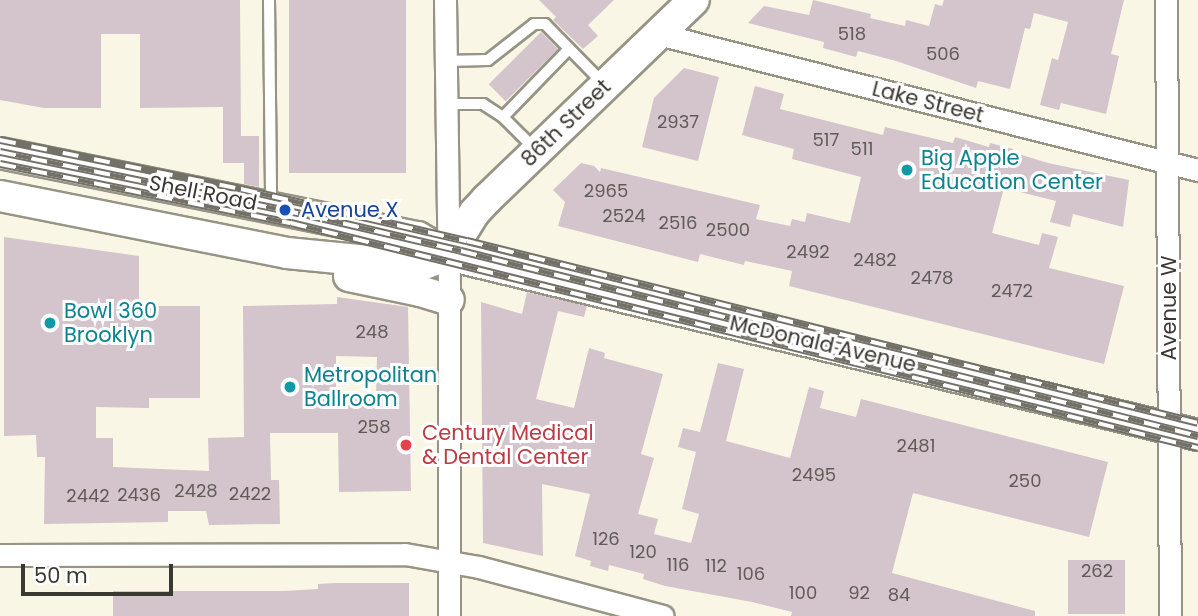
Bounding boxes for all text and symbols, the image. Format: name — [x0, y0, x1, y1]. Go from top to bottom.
house number: 518 — [838, 23, 866, 45]
house number: 506 — [926, 43, 960, 65]
street label: 86th Street — [516, 74, 616, 172]
street label: Lake Street — [870, 76, 986, 128]
house number: 2937 — [657, 111, 699, 133]
house number: 517 — [813, 129, 839, 151]
house number: 511 — [851, 138, 873, 160]
place label: Big Apple Education Center — [921, 145, 1103, 195]
marker: Big Apple Education Center — [899, 162, 915, 178]
street label: Shell Road — [147, 170, 259, 216]
house number: 2965 — [584, 180, 628, 202]
place label: Avenue X — [301, 197, 399, 223]
marker: Avenue X — [275, 200, 295, 220]
house number: 2524 — [602, 205, 646, 227]
house number: 2516 — [659, 212, 697, 234]
house number: 2500 — [706, 219, 750, 241]
house number: 2492 — [786, 241, 830, 263]
house number: 2482 — [853, 249, 897, 271]
street label: Avenue W — [1156, 256, 1182, 360]
house number: 2478 — [911, 267, 953, 289]
house number: 2472 — [991, 280, 1033, 302]
place label: Bowl 360 Brooklyn — [64, 298, 157, 348]
street label: McDonald Avenue — [727, 310, 919, 378]
marker: Bowl 360 Brooklyn — [42, 315, 58, 331]
house number: 248 — [355, 321, 389, 343]
place label: Metropolitan Ballroom — [304, 362, 437, 412]
marker: Metropolitan Ballroom — [282, 379, 298, 395]
house number: 258 — [357, 416, 391, 438]
place label: Century Medical & Dental Center — [422, 420, 594, 470]
marker: Century Medical & Dental Center — [396, 435, 416, 455]
house number: 2481 — [897, 435, 935, 457]
house number: 2495 — [792, 464, 836, 486]
house number: 250 — [1009, 470, 1041, 492]
house number: 2428 — [174, 480, 218, 502]
house number: 2422 — [229, 483, 271, 505]
house number: 2436 — [117, 484, 161, 506]
house number: 2442 — [66, 485, 110, 507]
house number: 126 — [592, 528, 620, 550]
house number: 120 — [629, 541, 657, 563]
scale bar — [24, 550, 177, 594]
house number: 116 — [667, 554, 689, 576]
house number: 112 — [705, 555, 727, 577]
house number: 262 — [1081, 560, 1113, 582]
text: 50 m — [34, 561, 88, 590]
house number: 106 — [737, 563, 765, 585]
house number: 100 — [789, 582, 817, 604]
house number: 92 — [848, 582, 870, 604]
house number: 84 — [888, 584, 910, 606]

